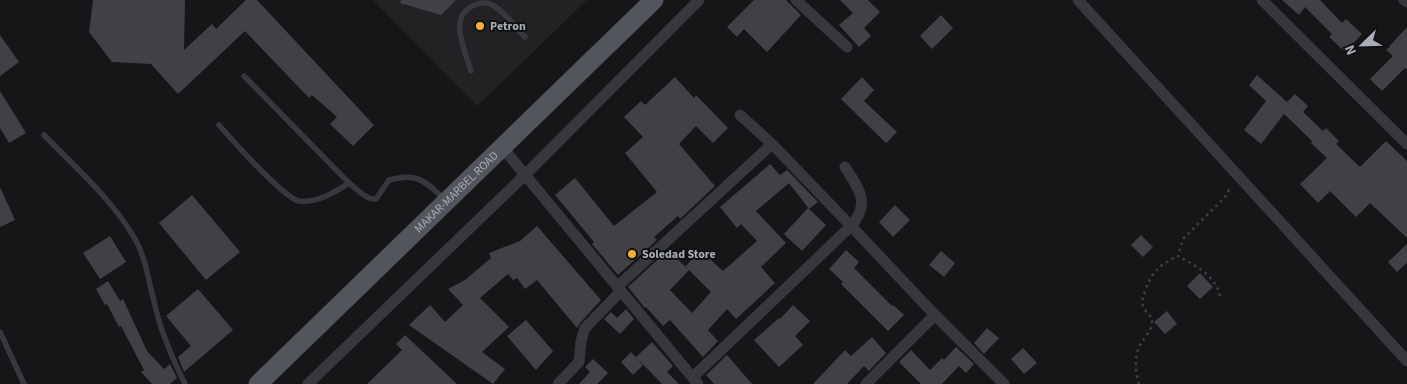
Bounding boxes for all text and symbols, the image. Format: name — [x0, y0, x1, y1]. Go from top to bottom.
place label: Petron — [490, 18, 526, 35]
marker: Petron — [474, 20, 486, 32]
north arrow — [1337, 20, 1387, 70]
text: N — [1340, 41, 1362, 58]
street label: MAKAR-MARBEL ROAD — [410, 147, 502, 237]
place label: Soledad Store — [642, 246, 716, 263]
marker: Soledad Store — [626, 248, 638, 260]

